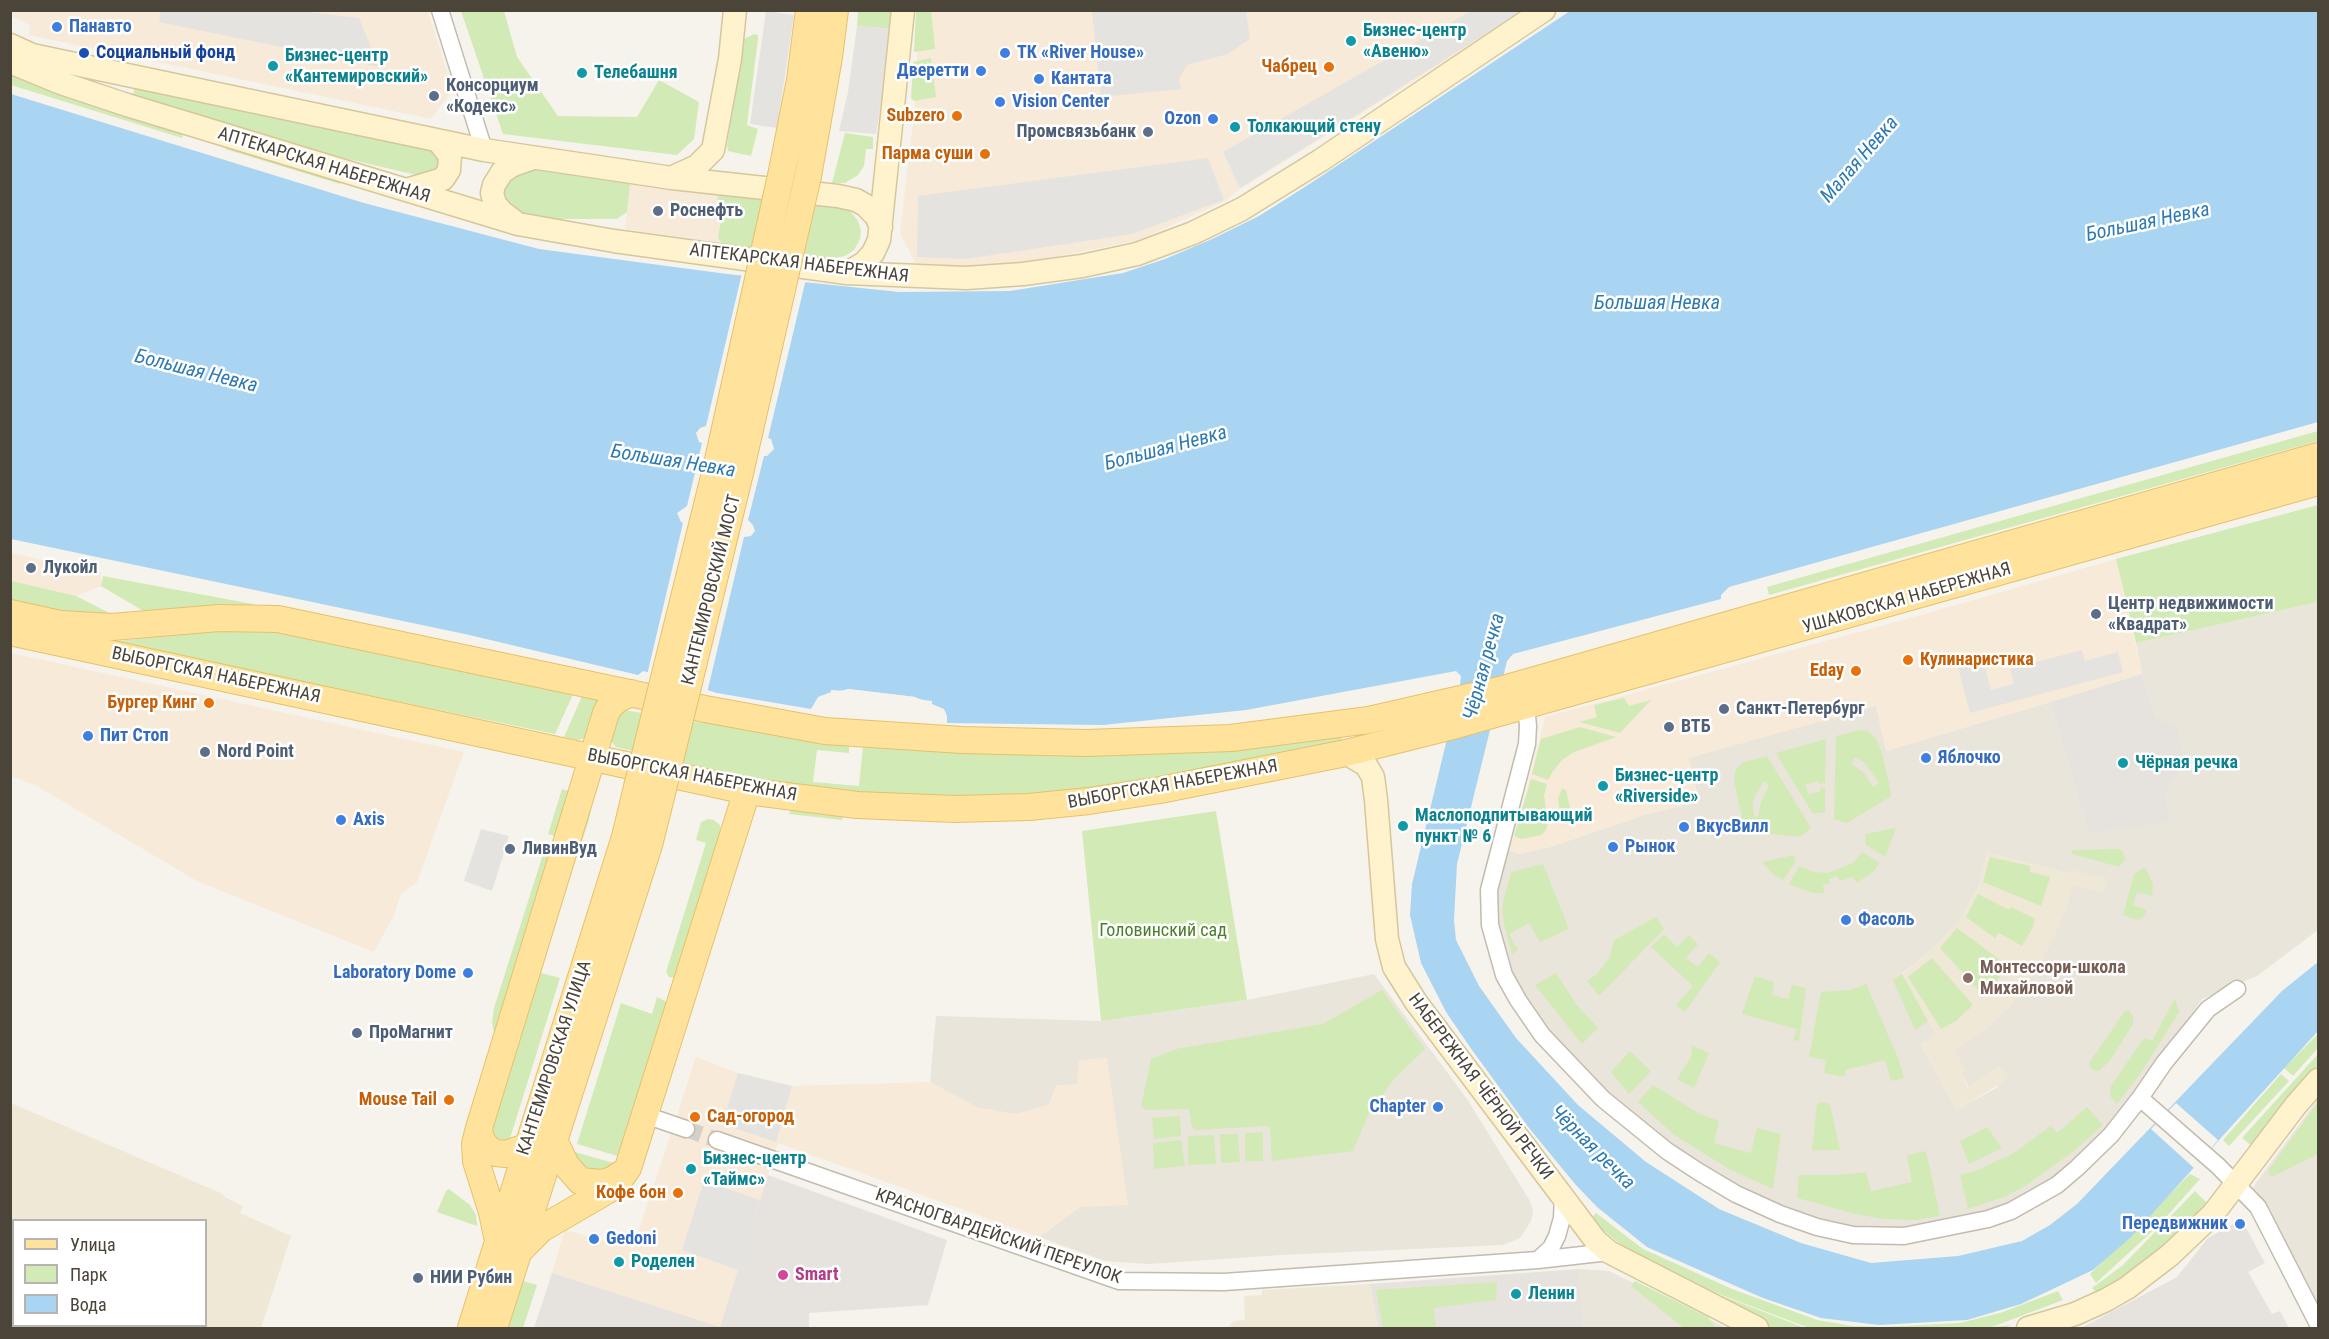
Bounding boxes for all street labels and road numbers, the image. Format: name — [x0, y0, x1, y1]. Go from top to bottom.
street label: АПТЕКАРСКАЯ НАБЕРЕЖНАЯ — [215, 123, 433, 209]
street label: АПТЕКАРСКАЯ НАБЕРЕЖНАЯ — [688, 240, 910, 288]
street label: КАНТЕМИРОВСКИЙ МОСТ — [678, 493, 746, 687]
street label: УШАКОВСКАЯ НАБЕРЕЖНАЯ — [1800, 559, 2014, 639]
street label: ВЫБОРГСКАЯ НАБЕРЕЖНАЯ — [110, 643, 322, 709]
street label: ВЫБОРГСКАЯ НАБЕРЕЖНАЯ — [586, 745, 798, 807]
street label: ВЫБОРГСКАЯ НАБЕРЕЖНАЯ — [1066, 756, 1280, 814]
street label: КАНТЕМИРОВСКАЯ УЛИЦА — [513, 958, 597, 1158]
street label: НАБЕРЕЖНАЯ ЧЁРНОЙ РЕЧКИ — [1403, 990, 1557, 1184]
street label: КРАСНОГВАРДЕЙСКИЙ ПЕРЕУЛОК — [872, 1185, 1124, 1289]

